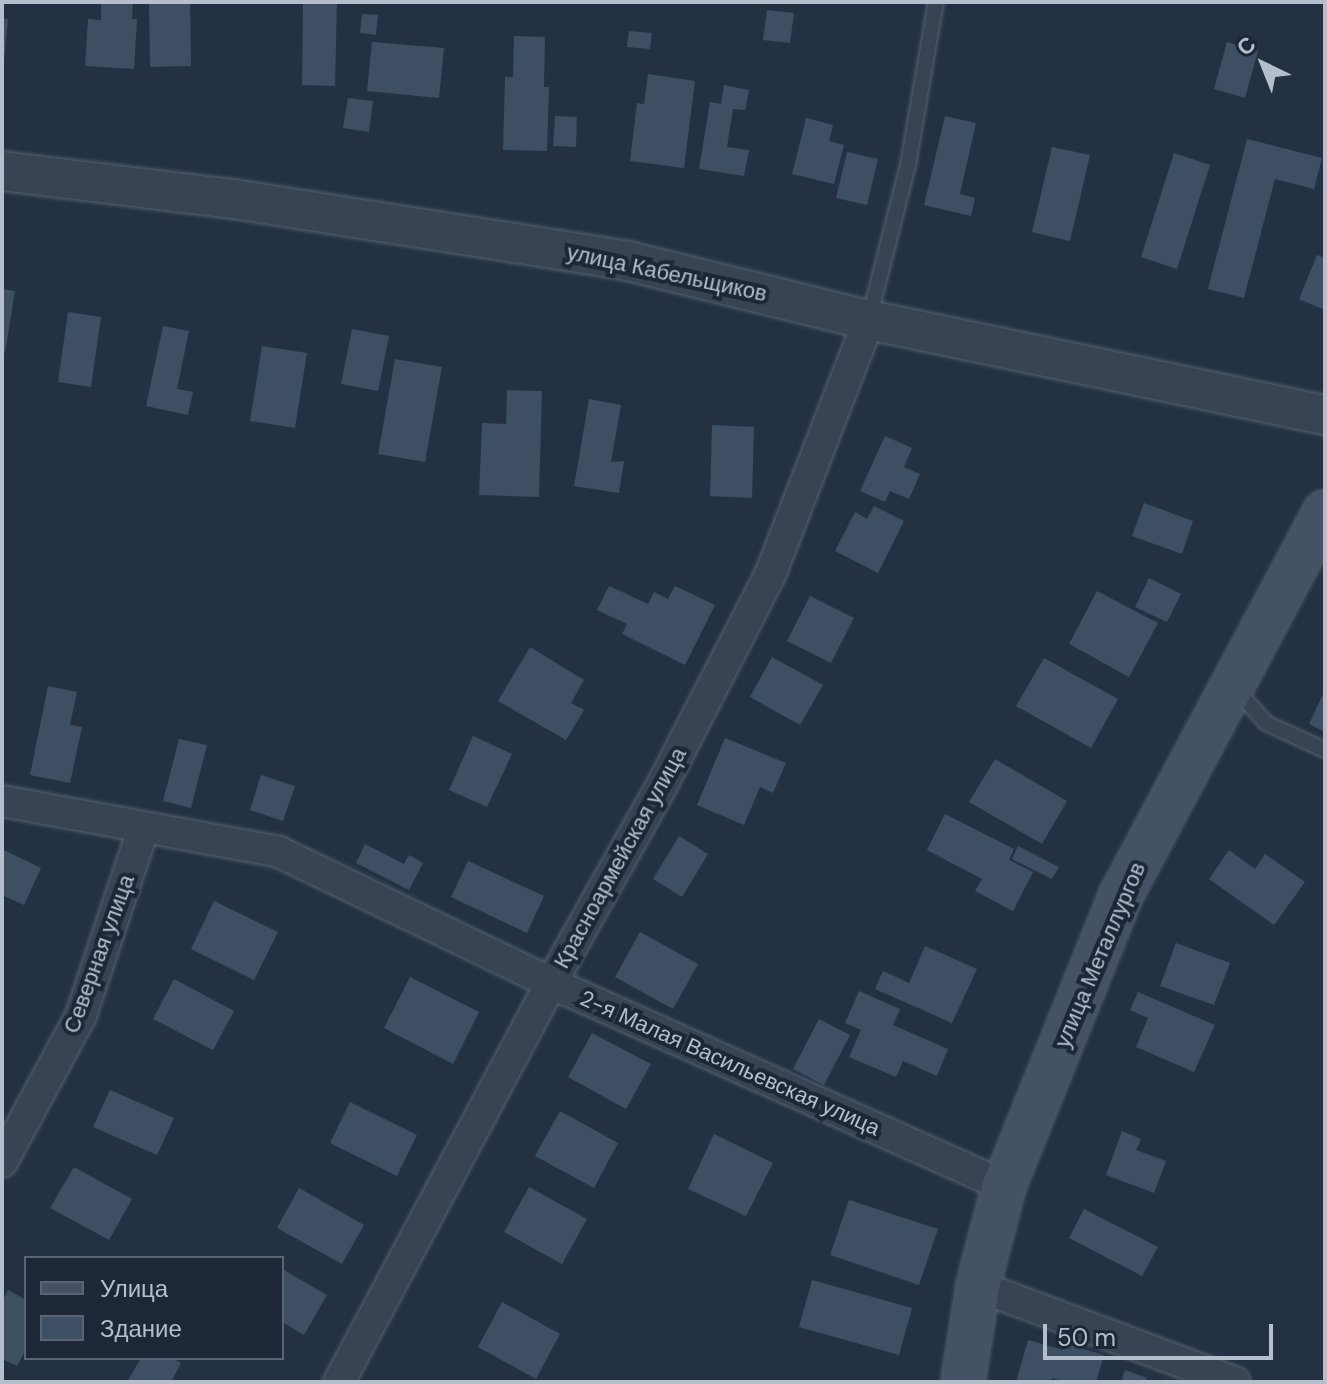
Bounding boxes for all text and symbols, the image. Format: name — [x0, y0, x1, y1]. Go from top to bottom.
north arrow — [1223, 24, 1303, 104]
text: С — [1231, 30, 1262, 62]
street label: улица Кабельщиков — [565, 239, 769, 307]
street label: Красноармейская улица — [548, 743, 692, 973]
street label: улица Металлургов — [1049, 858, 1151, 1052]
street label: Северная улица — [58, 871, 140, 1037]
street label: 2-я Малая Васильевская улица — [576, 985, 884, 1141]
legend — [24, 1256, 284, 1360]
text: Улица — [100, 1273, 168, 1304]
scale bar — [1047, 1308, 1277, 1358]
text: Здание — [100, 1313, 182, 1344]
text: 50 m — [1057, 1322, 1116, 1353]

